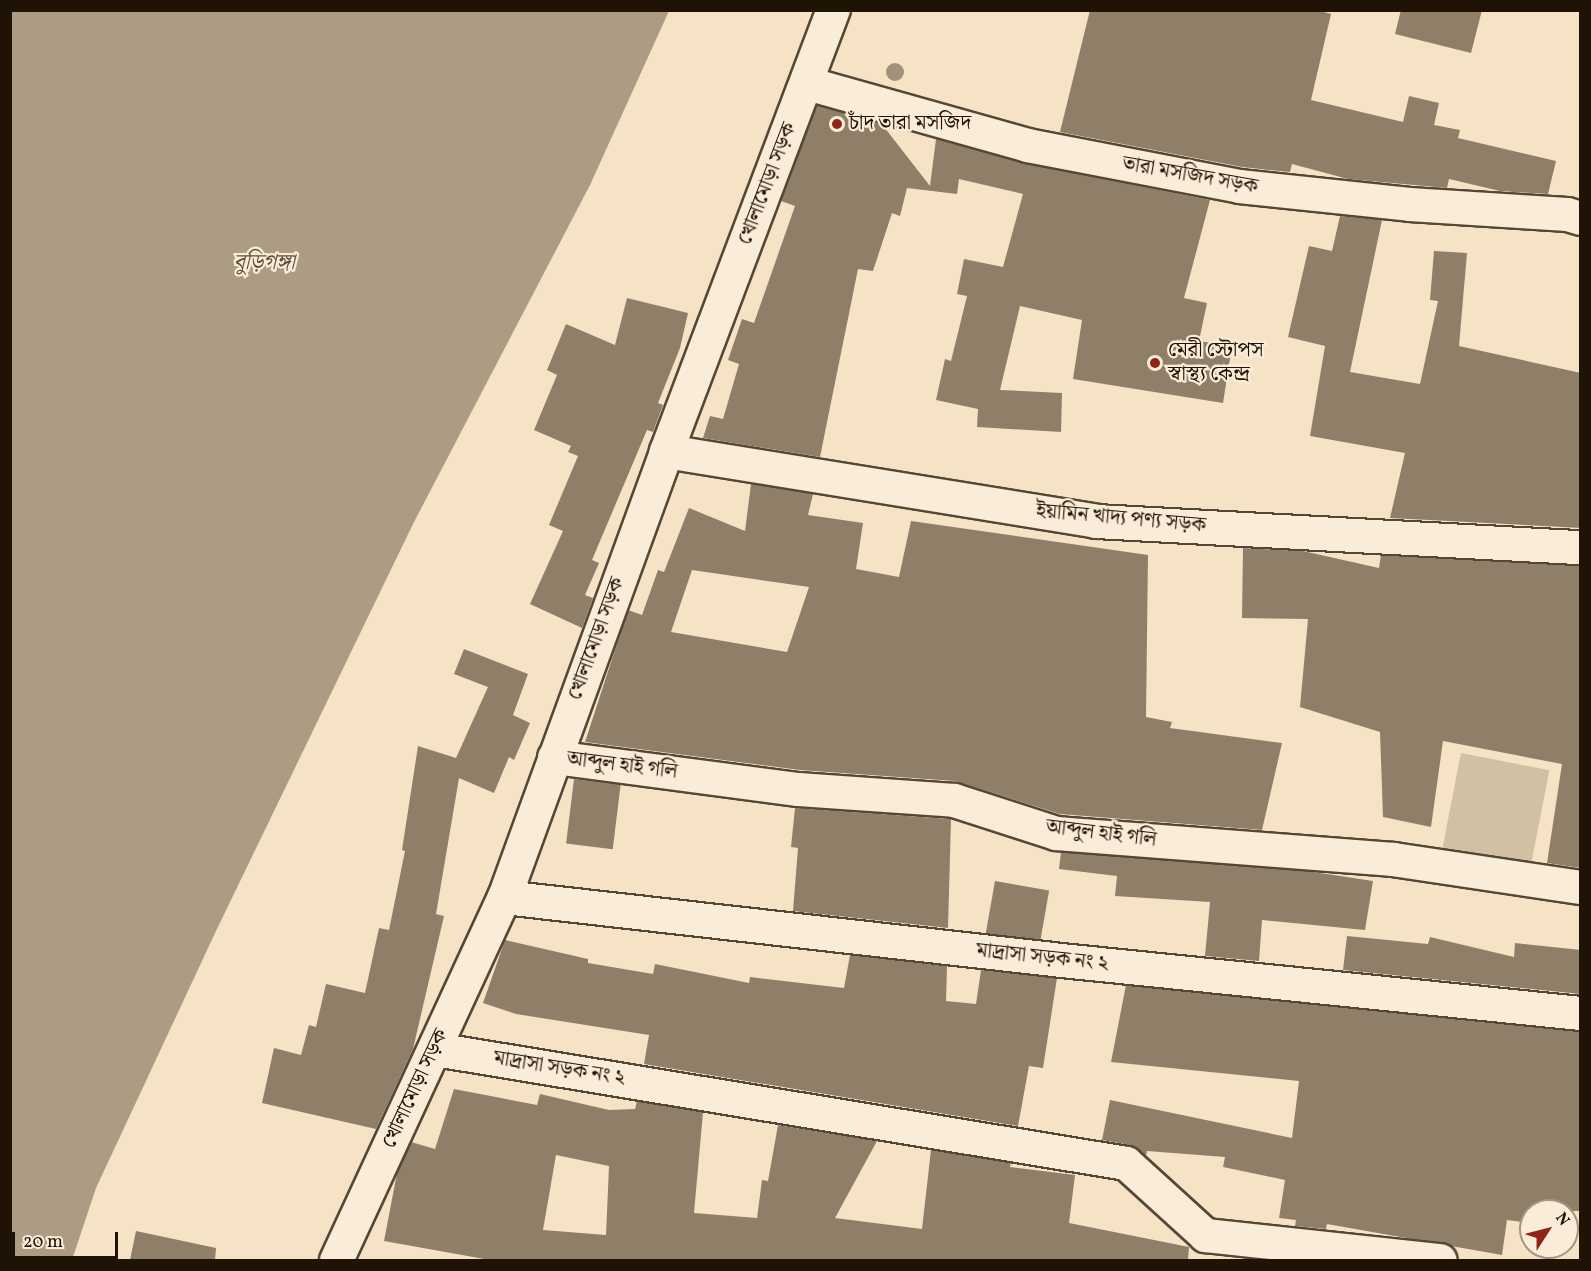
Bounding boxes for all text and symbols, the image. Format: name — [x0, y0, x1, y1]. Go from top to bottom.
place label: চাঁদ তারা মসজিদ — [849, 111, 971, 137]
marker: চাঁদ তারা মসজিদ — [830, 117, 844, 131]
street label: খোলামোড়া সড়ক — [733, 119, 803, 249]
street label: তারা মসজিদ সড়ক — [1120, 152, 1260, 200]
water label: বুড়িগঙ্গা — [234, 251, 294, 277]
place label: মেরী স্টোপস স্বাস্থ্য কেন্দ্র — [1168, 338, 1264, 388]
marker: মেরী স্টোপস স্বাস্থ্য কেন্দ্র — [1146, 354, 1164, 372]
street label: ইয়ামিন খাদ্য পণ্য সড়ক — [1035, 499, 1207, 539]
street label: খোলামোড়া সড়ক — [563, 574, 631, 704]
street label: আব্দুল হাই গলি — [565, 747, 679, 785]
street label: আব্দুল হাই গলি — [1044, 815, 1158, 853]
street label: মাদ্রাসা সড়ক নং ২ — [975, 939, 1109, 977]
street label: খোলামোড়া সড়ক — [377, 1025, 455, 1153]
street label: মাদ্রাসা সড়ক নং ২ — [491, 1046, 627, 1092]
north arrow — [1519, 1199, 1579, 1259]
text: N — [1550, 1208, 1574, 1231]
scale bar — [15, 1220, 122, 1258]
text: 20 m — [23, 1230, 63, 1255]

